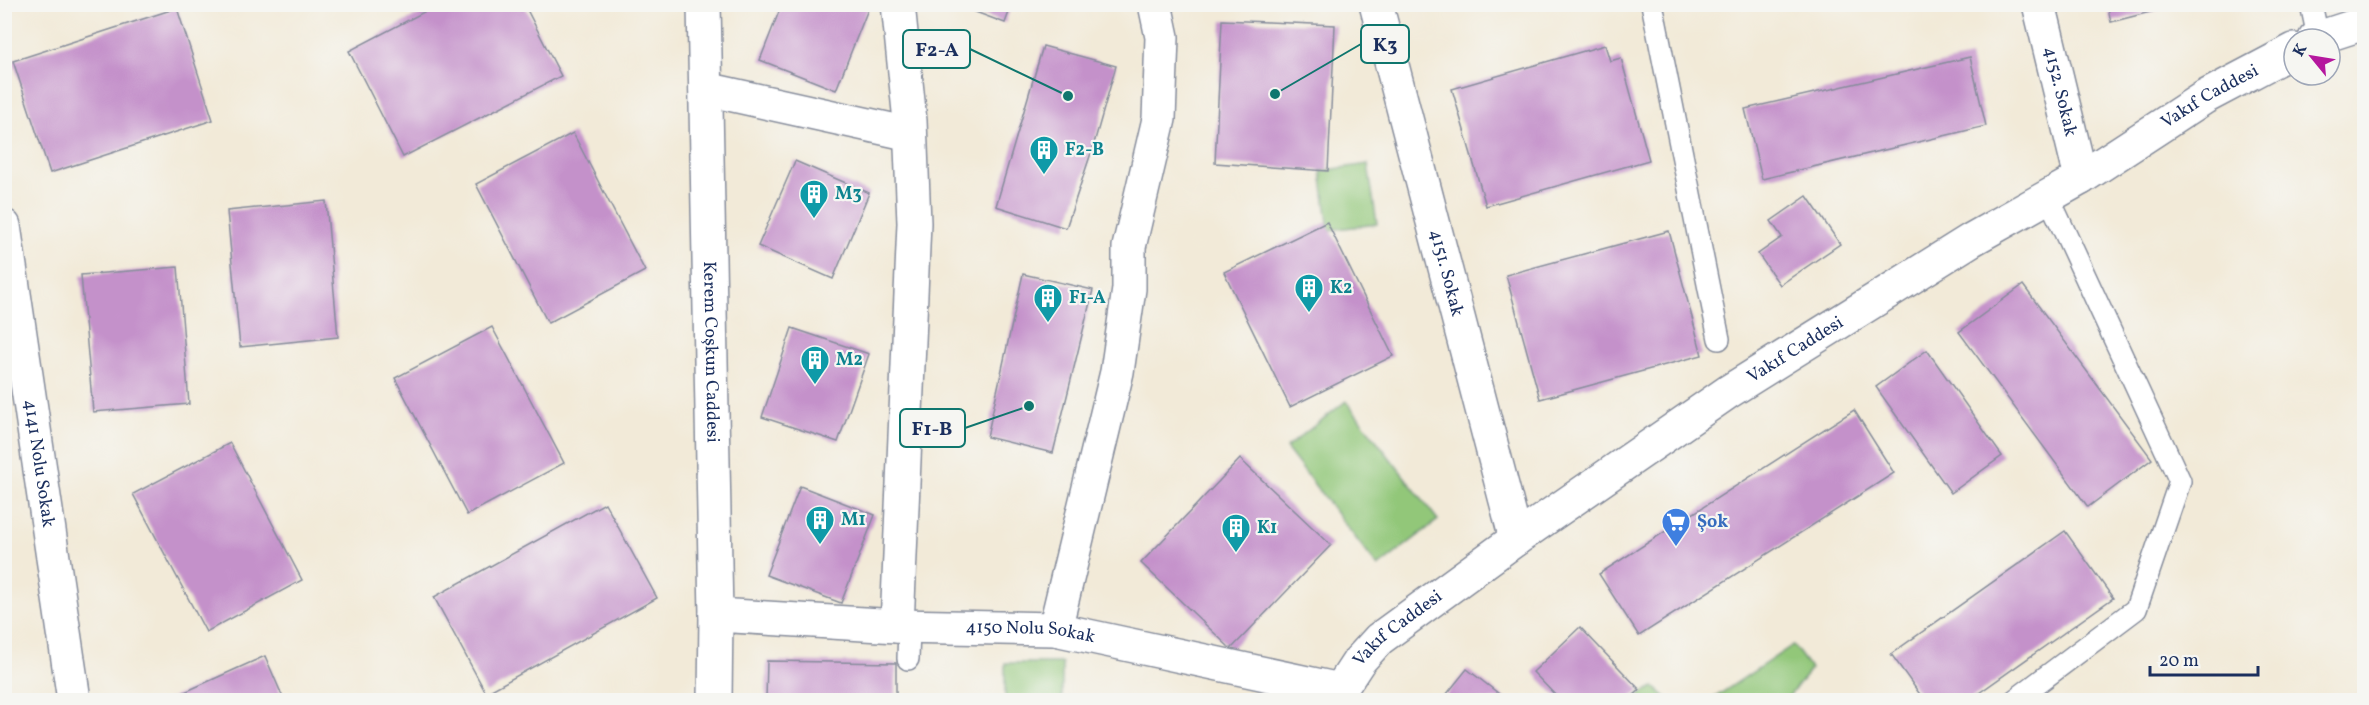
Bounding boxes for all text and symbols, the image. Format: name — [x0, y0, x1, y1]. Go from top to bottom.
callout: K3 — [1361, 25, 1409, 63]
north arrow — [2282, 27, 2342, 87]
callout: F2-A — [903, 30, 970, 68]
text: K3 — [1373, 32, 1397, 60]
text: F2-A — [915, 37, 959, 65]
text: K — [2288, 40, 2313, 61]
street label: 4152. Sokak — [2037, 44, 2083, 139]
street label: Vakıf Caddesi — [2156, 58, 2263, 135]
building icon: F2-B — [1028, 134, 1060, 176]
place label: F2-B — [1065, 138, 1104, 163]
building icon: M3 — [798, 178, 830, 220]
place label: M3 — [835, 182, 862, 207]
street label: 4151. Sokak — [1423, 227, 1470, 319]
street label: Kerem Coşkun Caddesi — [697, 261, 725, 443]
building icon: K2 — [1293, 272, 1325, 314]
place label: K2 — [1330, 276, 1352, 301]
building icon: F1-A — [1032, 282, 1064, 324]
place label: F1-A — [1069, 286, 1106, 311]
street label: Vakıf Caddesi — [1743, 310, 1848, 389]
building icon: M2 — [799, 344, 831, 386]
place label: M2 — [836, 348, 863, 373]
street label: 4141 Nolu Sokak — [17, 398, 61, 529]
callout: F1-B — [900, 409, 965, 447]
text: F1-B — [912, 416, 952, 444]
building icon: M1 — [804, 504, 836, 546]
supermarket icon: Şok — [1660, 506, 1692, 548]
place label: M1 — [841, 508, 866, 533]
place label: Şok — [1697, 510, 1728, 535]
building icon: K1 — [1220, 512, 1252, 554]
place label: K1 — [1257, 516, 1277, 541]
street label: Vakıf Caddesi — [1347, 584, 1448, 672]
street label: 4150 Nolu Sokak — [965, 615, 1098, 650]
scale bar — [2150, 639, 2258, 677]
text: 20 m — [2159, 649, 2199, 674]

